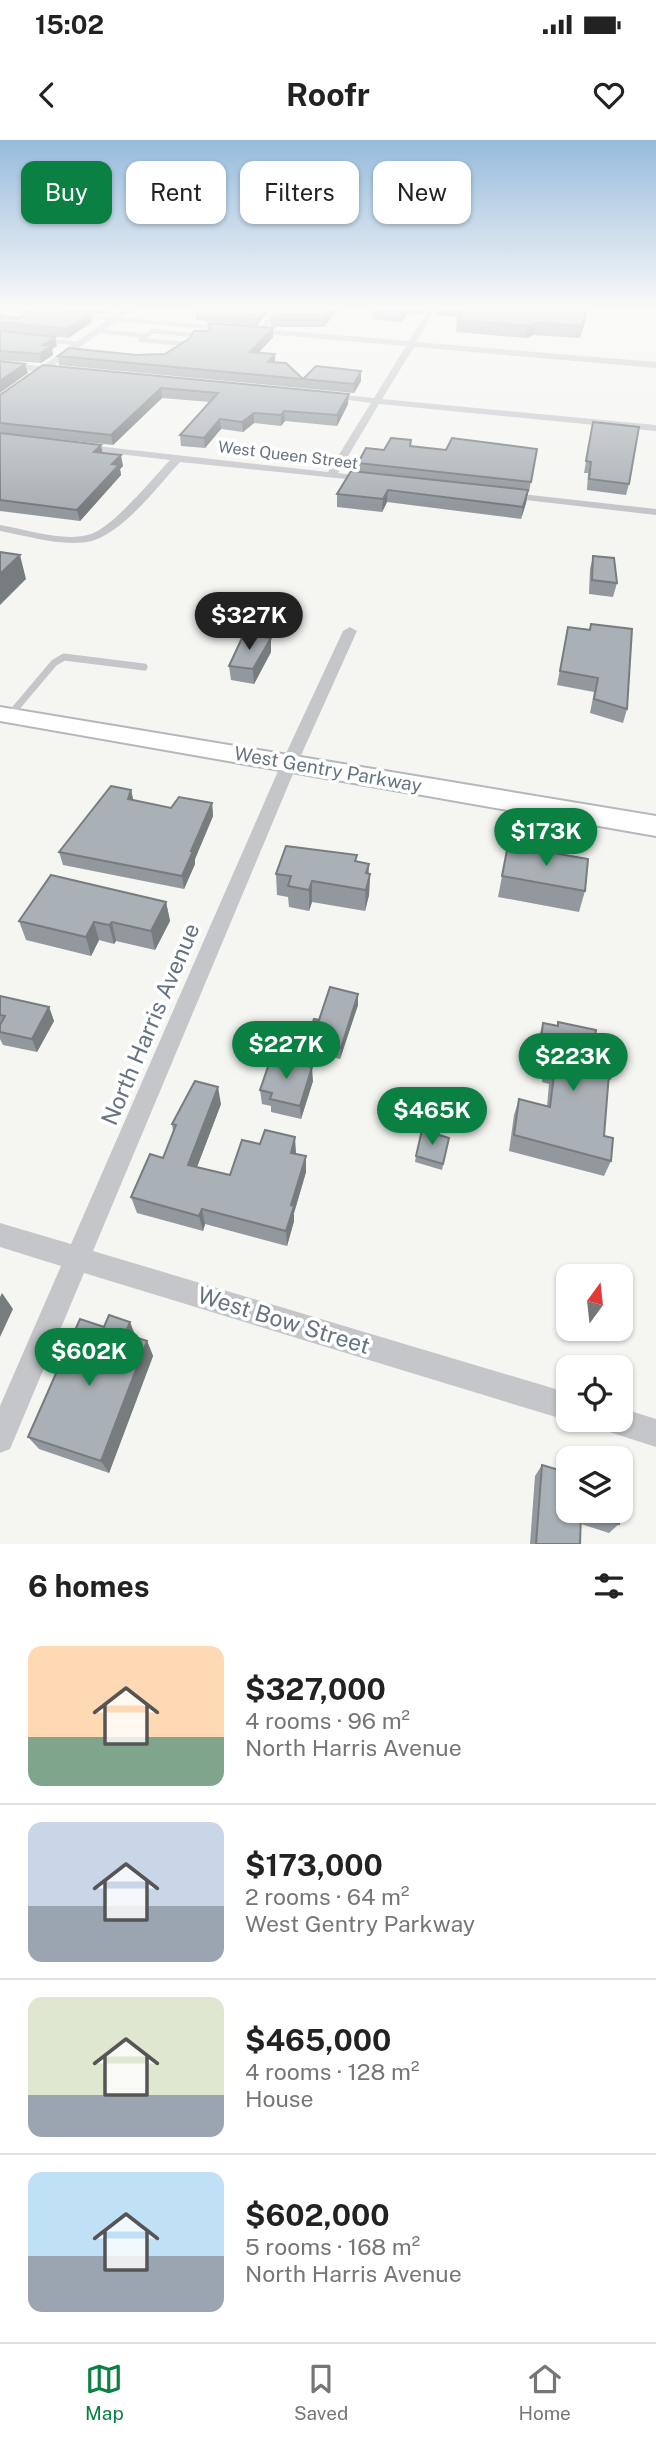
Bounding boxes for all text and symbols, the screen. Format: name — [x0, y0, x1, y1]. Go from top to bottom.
text: 15:02 — [35, 9, 104, 40]
icon: back — [28, 76, 66, 114]
text: Roofr — [286, 76, 370, 113]
icon: heart — [590, 76, 628, 114]
chip: Buy — [21, 161, 112, 224]
chip: Rent — [126, 161, 226, 224]
chip: Filters — [240, 161, 359, 224]
chip: New — [373, 161, 471, 224]
street label: West Queen Street — [217, 437, 359, 473]
pin: $327K — [200, 592, 298, 652]
text: $327K — [211, 601, 287, 628]
street label: West Gentry Parkway — [232, 742, 424, 796]
pin: $173K — [497, 808, 595, 868]
text: $173K — [510, 817, 582, 844]
street label: North Harris Avenue — [95, 919, 205, 1129]
pin: $227K — [237, 1021, 335, 1081]
text: $227K — [248, 1030, 324, 1057]
pin: $223K — [524, 1034, 622, 1093]
text: $223K — [535, 1042, 611, 1069]
pin: $465K — [383, 1088, 481, 1147]
text: $465K — [393, 1096, 471, 1123]
north arrow — [556, 1264, 634, 1340]
map controls — [556, 1264, 633, 1523]
street label: West Bow Street — [195, 1281, 373, 1359]
pin: $602K — [40, 1328, 138, 1388]
text: $602K — [51, 1337, 127, 1364]
button: locate — [556, 1355, 633, 1432]
button: layers — [556, 1446, 633, 1523]
icon: filters — [590, 1567, 628, 1605]
text: 6 homes — [28, 1568, 150, 1604]
text: $327,000 — [245, 1671, 386, 1707]
icon: home — [84, 1674, 168, 1758]
text: 4 rooms · 96 m² — [245, 1707, 410, 1734]
text: North Harris Avenue — [245, 1734, 462, 1761]
text: $173,000 — [245, 1847, 383, 1883]
icon: home — [84, 1850, 168, 1934]
text: 2 rooms · 64 m² — [245, 1883, 409, 1910]
text: West Gentry Parkway — [245, 1910, 475, 1937]
text: $465,000 — [245, 2022, 391, 2058]
icon: home — [84, 2025, 168, 2109]
text: 4 rooms · 128 m² — [245, 2058, 419, 2085]
text: House — [245, 2085, 313, 2112]
text: $602,000 — [245, 2197, 390, 2233]
icon: home — [84, 2200, 168, 2284]
text: 5 rooms · 168 m² — [245, 2233, 420, 2260]
text: North Harris Avenue — [245, 2260, 462, 2287]
tab: Map — [85, 2360, 124, 2424]
tab: Saved — [294, 2360, 348, 2424]
tab: Home — [518, 2360, 571, 2424]

